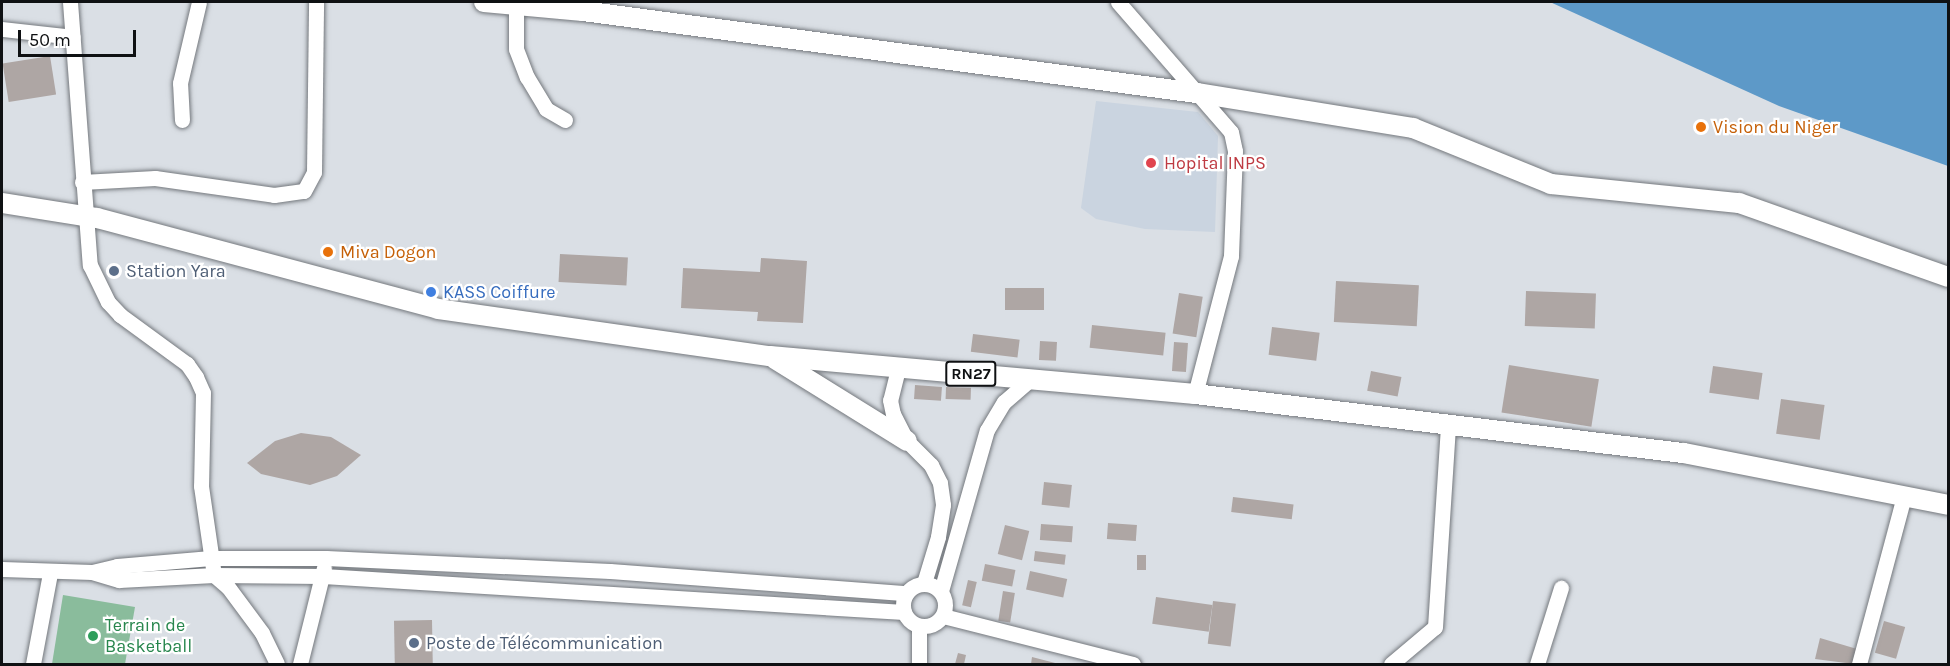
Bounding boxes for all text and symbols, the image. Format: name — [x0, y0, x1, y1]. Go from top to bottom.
scale bar — [21, 18, 140, 56]
text: 50 m — [29, 29, 71, 51]
place label: Vision du Niger — [1713, 116, 1838, 138]
marker: Vision du Niger — [1694, 120, 1708, 134]
place label: Hopital INPS — [1164, 152, 1266, 174]
marker: Hopital INPS — [1142, 154, 1160, 172]
place label: Miva Dogon — [340, 241, 436, 263]
marker: Miva Dogon — [321, 245, 335, 259]
place label: Station Yara — [126, 260, 226, 282]
marker: Station Yara — [107, 264, 121, 278]
place label: KASS Coiffure — [443, 281, 556, 303]
marker: KASS Coiffure — [424, 285, 438, 299]
road number: RN27 — [944, 361, 998, 387]
place label: Terrain de Basketball — [105, 615, 192, 658]
marker: Terrain de Basketball — [86, 629, 100, 643]
place label: Poste de Télécommunication — [426, 632, 663, 654]
marker: Poste de Télécommunication — [407, 636, 421, 650]

